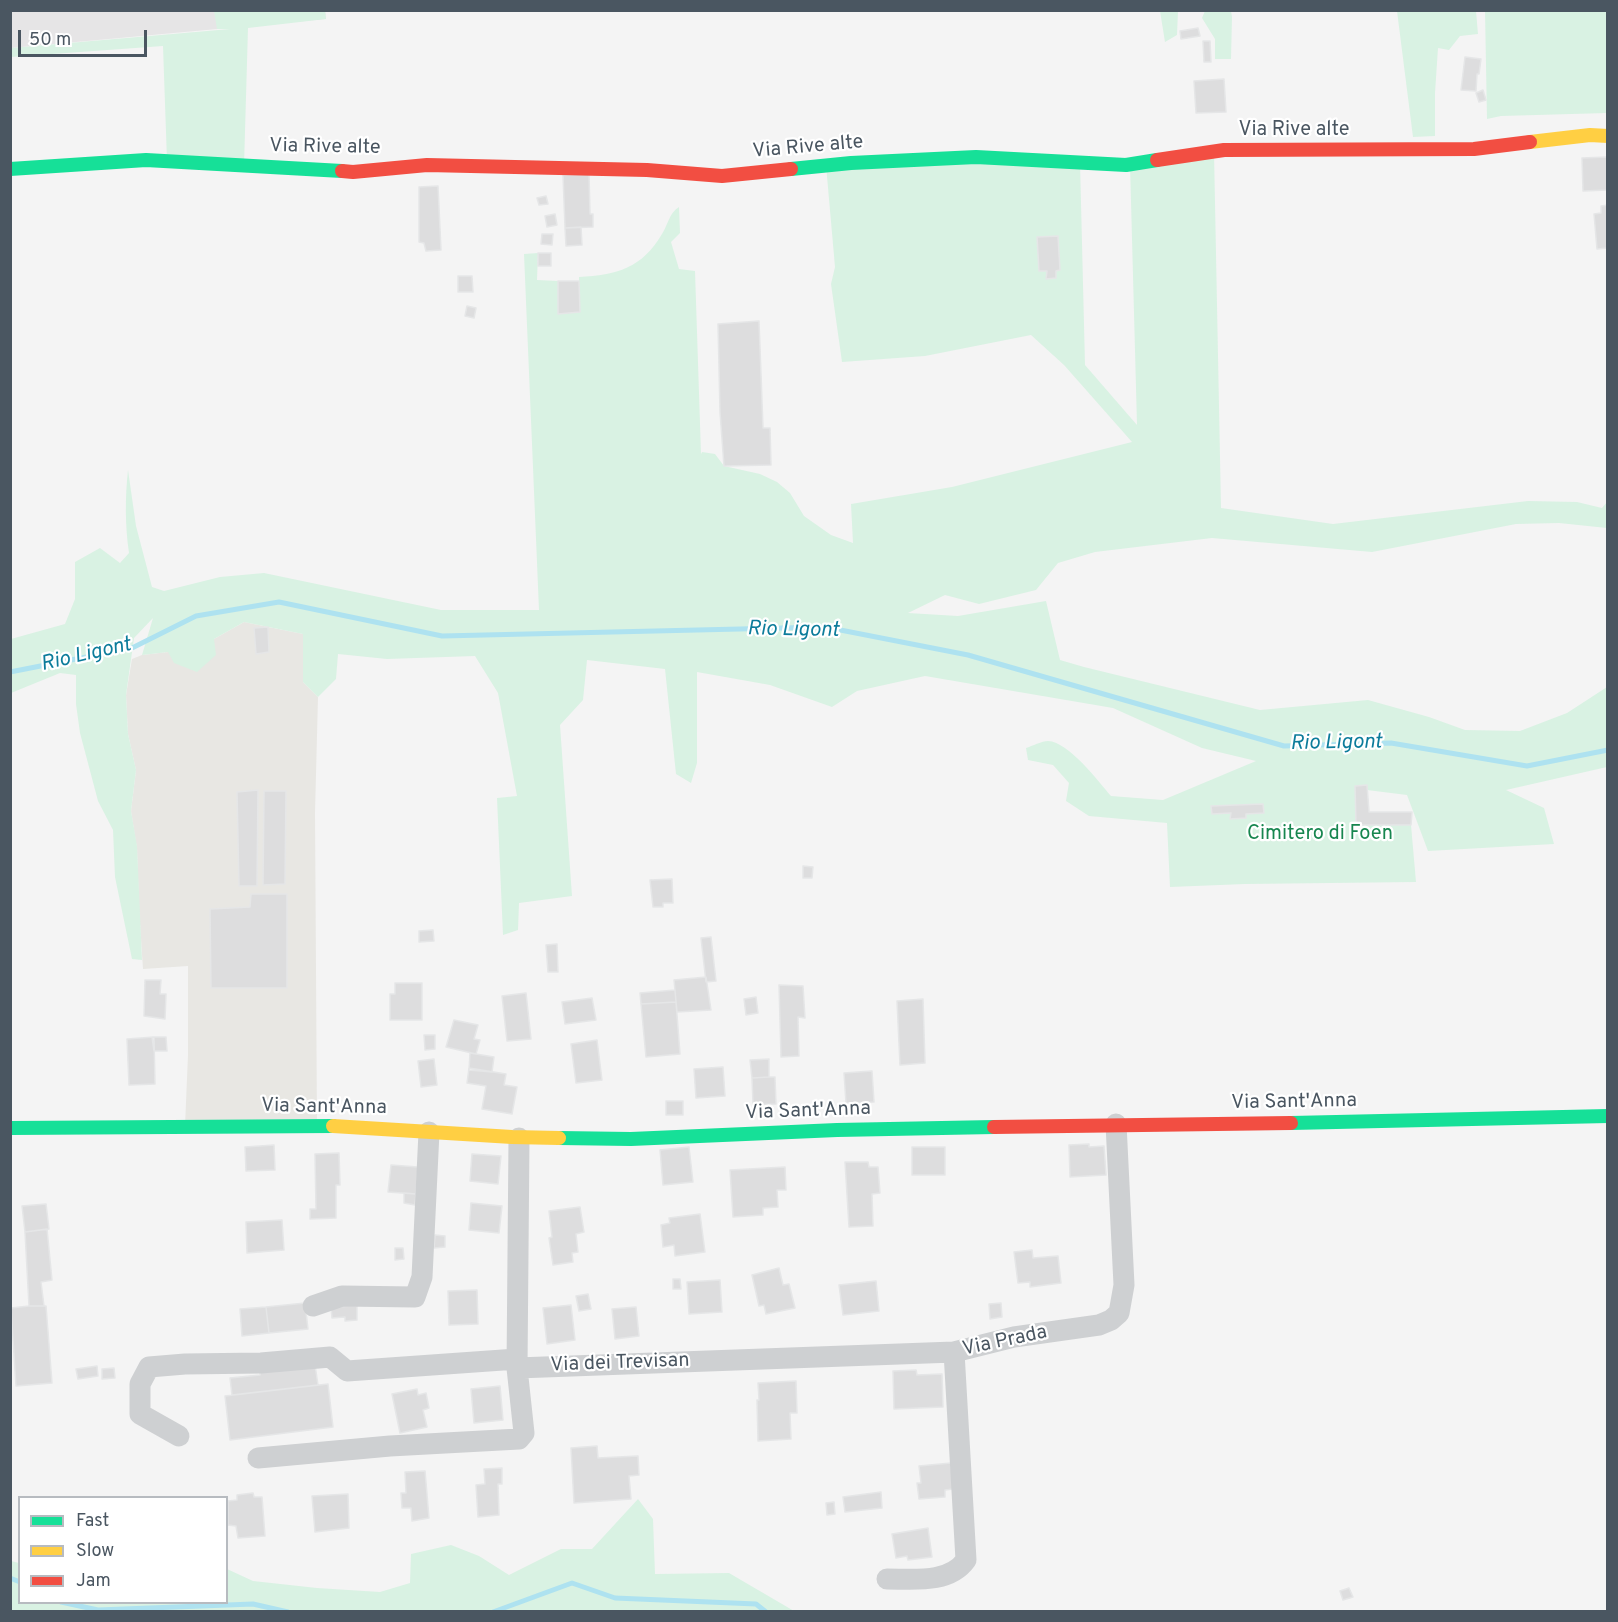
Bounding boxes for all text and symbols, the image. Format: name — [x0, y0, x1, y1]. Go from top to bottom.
scale bar — [21, 18, 150, 56]
text: 50 m — [29, 29, 71, 52]
street label: Via Rive alte — [1238, 119, 1350, 143]
street label: Via Rive alte — [752, 131, 864, 165]
street label: Via Rive alte — [269, 135, 381, 161]
water label: Rio Ligont — [747, 618, 839, 644]
water label: Rio Ligont — [38, 633, 134, 679]
water label: Rio Ligont — [1290, 731, 1382, 757]
park label: Cimitero di Foen — [1247, 823, 1393, 847]
street label: Via Sant'Anna — [1231, 1090, 1357, 1116]
street label: Via Sant'Anna — [261, 1095, 387, 1121]
street label: Via Sant'Anna — [745, 1098, 871, 1126]
street label: Via Prada — [960, 1321, 1050, 1363]
street label: Via dei Trevisan — [550, 1350, 690, 1378]
legend — [18, 1496, 228, 1604]
text: Fast — [76, 1510, 109, 1533]
text: Slow — [76, 1540, 114, 1563]
text: Jam — [76, 1570, 111, 1593]

